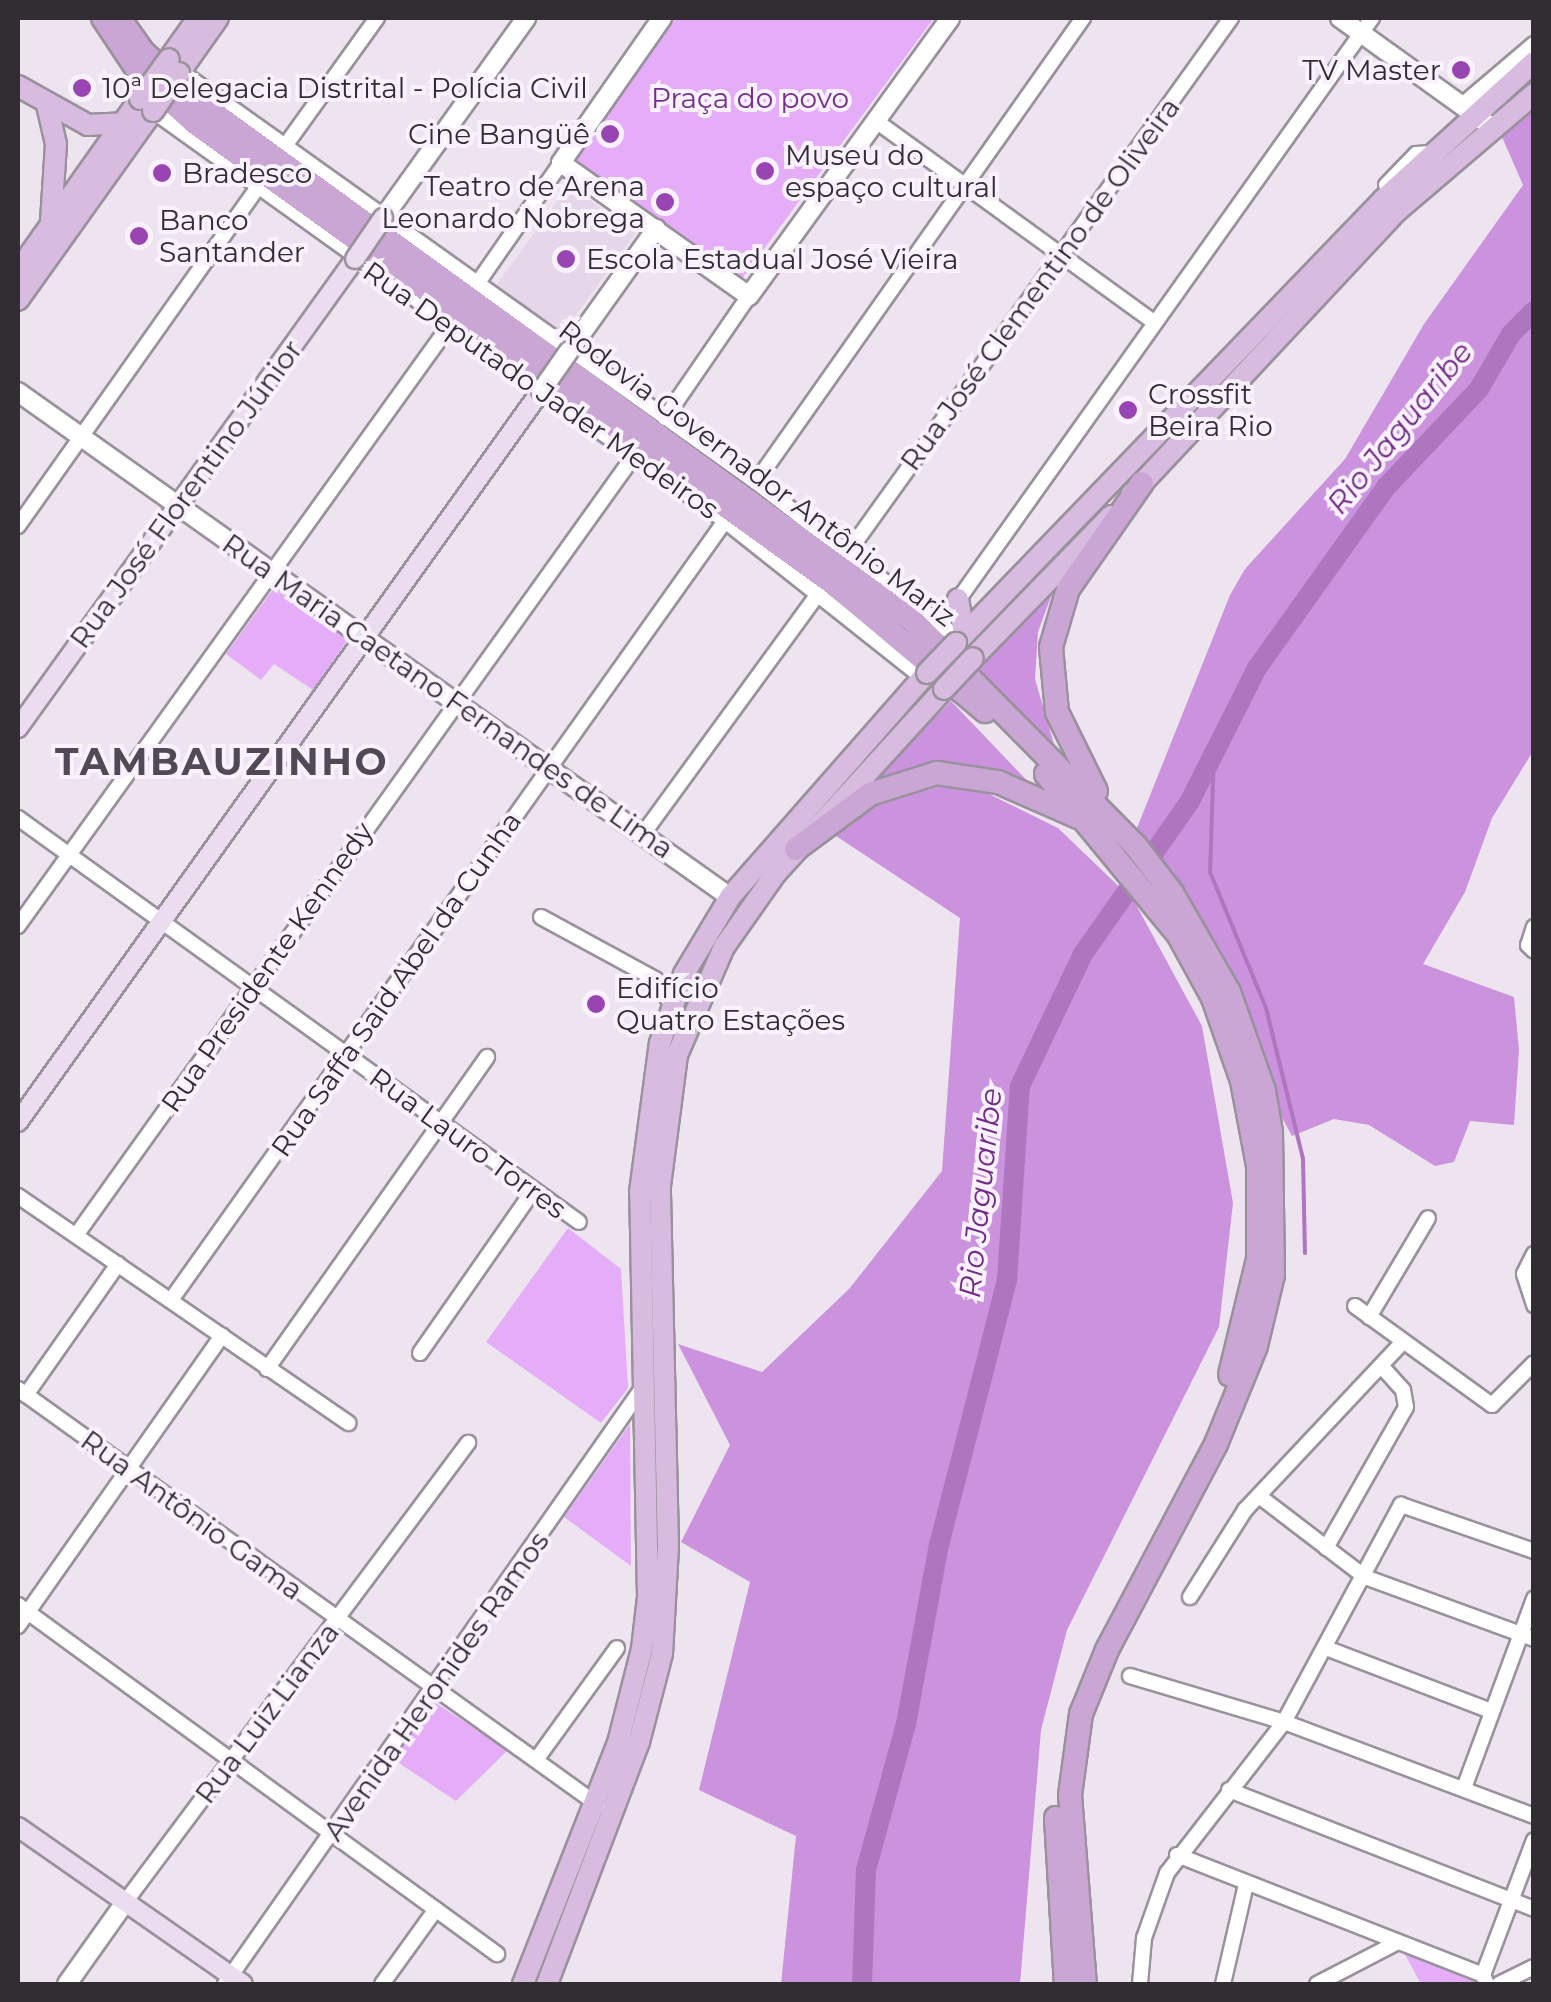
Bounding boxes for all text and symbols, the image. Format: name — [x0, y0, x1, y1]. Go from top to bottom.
place label: TV Master — [1302, 53, 1441, 87]
marker: TV Master — [1450, 59, 1472, 81]
place label: 10ª Delegacia Distrital - Polícia Civil — [102, 71, 588, 105]
marker: 10ª Delegacia Distrital - Polícia Civil — [71, 77, 93, 99]
park label: Praça do povo — [651, 81, 849, 115]
street label: Rua José Clementino de Oliveira — [893, 91, 1187, 477]
place label: Cine Bangüê — [408, 117, 590, 151]
marker: Cine Bangüê — [599, 123, 621, 145]
place label: Museu do espaço cultural — [785, 138, 998, 204]
place label: Bradesco — [182, 156, 312, 190]
marker: Museu do espaço cultural — [754, 160, 776, 182]
marker: Bradesco — [151, 162, 173, 184]
place label: Teatro de Arena Leonardo Nobrega — [381, 169, 645, 235]
marker: Teatro de Arena Leonardo Nobrega — [654, 191, 676, 213]
place label: Banco Santander — [159, 203, 305, 269]
marker: Banco Santander — [128, 225, 150, 247]
place label: Escola Estadual José Vieira — [586, 242, 958, 276]
marker: Escola Estadual José Vieira — [555, 248, 577, 270]
street label: Rua Deputado Jader Medeiros — [357, 254, 725, 526]
street label: Rodovia Governador Antônio Mariz — [552, 313, 962, 633]
street label: Rua José Florentino Júnior — [63, 333, 309, 655]
water label: Rio Jaguaribe — [1320, 335, 1480, 521]
place label: Crossfit Beira Rio — [1148, 377, 1273, 443]
marker: Crossfit Beira Rio — [1117, 399, 1139, 421]
street label: Rua Maria Caetano Fernandes de Lima — [216, 527, 680, 865]
district label: TAMBAUZINHO — [55, 739, 389, 785]
street label: Rua Saffa Said Abel da Cunha — [264, 805, 528, 1163]
street label: Rua Presidente Kennedy — [154, 816, 380, 1118]
place label: Edifício Quatro Estações — [616, 971, 845, 1037]
marker: Edifício Quatro Estações — [585, 993, 607, 1015]
street label: Rua Lauro Torres — [363, 1060, 573, 1226]
water label: Rio Jaguaribe — [952, 1086, 1010, 1300]
street label: Rua Antônio Gama — [75, 1423, 309, 1607]
street label: Avenida Heronides Ramos — [316, 1525, 556, 1847]
street label: Rua Luiz Lianza — [188, 1616, 346, 1810]

